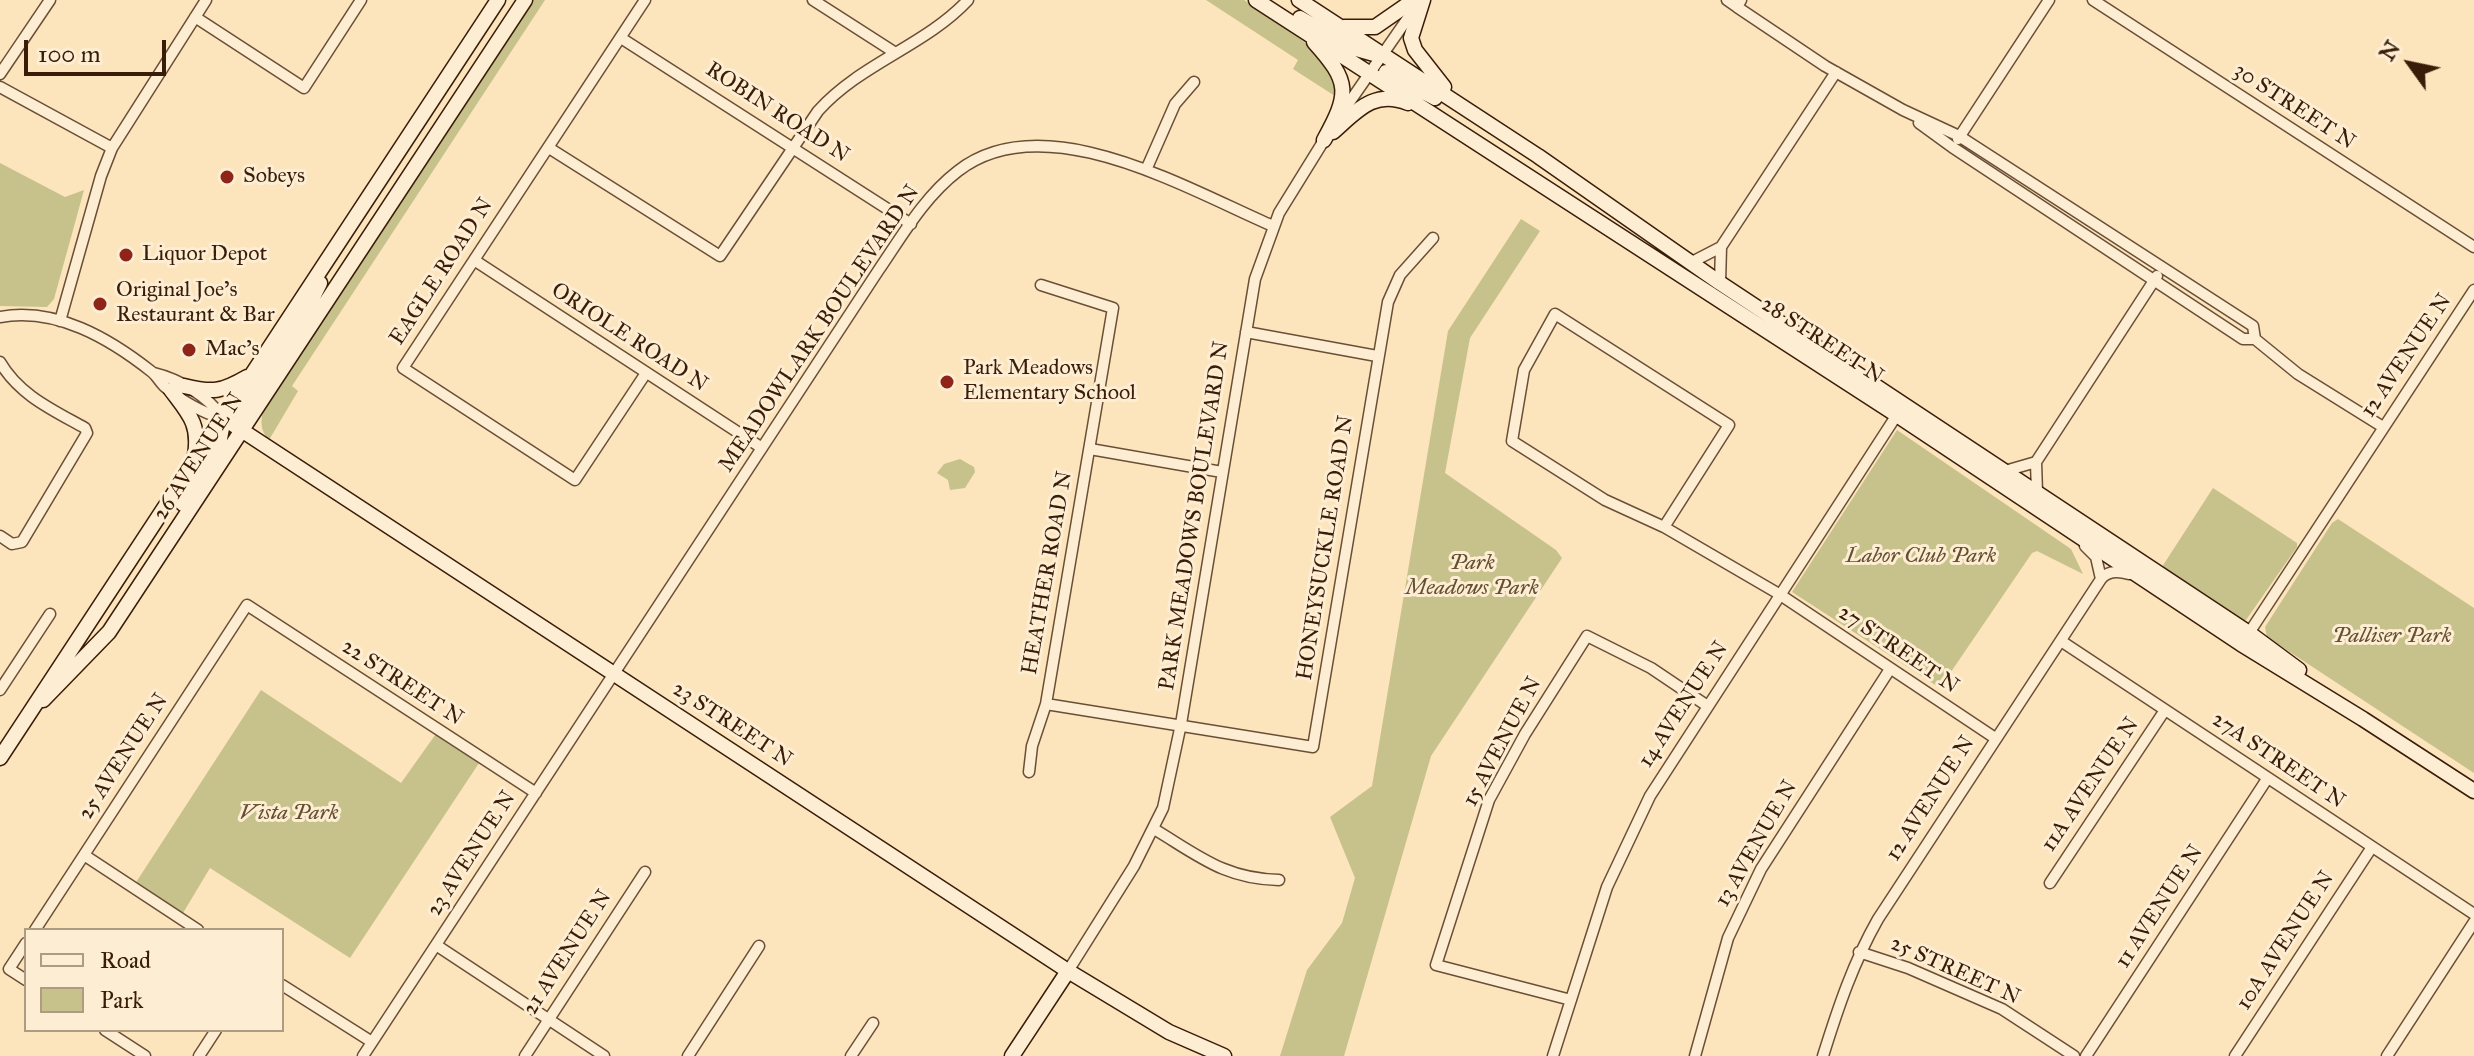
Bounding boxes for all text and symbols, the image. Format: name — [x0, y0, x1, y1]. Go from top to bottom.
scale bar — [28, 24, 170, 74]
north arrow — [2370, 24, 2450, 104]
text: N — [2373, 35, 2406, 66]
text: 100 m — [38, 39, 101, 69]
street label: ROBIN ROAD N — [700, 57, 854, 169]
street label: 30 STREET N — [2228, 58, 2360, 156]
place label: Sobeys — [243, 164, 305, 190]
marker: Sobeys — [218, 168, 236, 186]
street label: MEADOWLARK BOULEVARD N — [714, 180, 926, 478]
street label: EAGLE ROAD N — [385, 194, 499, 350]
place label: Liquor Depot — [142, 242, 267, 268]
marker: Liquor Depot — [117, 246, 135, 264]
street label: ORIOLE ROAD N — [546, 277, 712, 399]
place label: Original Joe's Restaurant & Bar — [116, 278, 275, 330]
street label: 12 AVENUE N — [2356, 289, 2458, 423]
street label: 28 STREET N — [1756, 292, 1888, 390]
marker: Original Joe's Restaurant & Bar — [91, 295, 109, 313]
place label: Mac's — [205, 337, 260, 363]
street label: PARK MEADOWS BOULEVARD N — [1154, 340, 1236, 692]
marker: Mac's — [180, 341, 198, 359]
place label: Park Meadows Elementary School — [963, 356, 1136, 408]
marker: Park Meadows Elementary School — [938, 373, 956, 391]
street label: 26 AVENUE N — [148, 388, 250, 526]
street label: HONEYSUCKLE ROAD N — [1292, 414, 1360, 682]
street label: HEATHER ROAD N — [1017, 469, 1079, 677]
park label: Labor Club Park — [1846, 544, 1996, 570]
park label: Park Meadows Park — [1405, 551, 1539, 602]
street label: 27 STREET N — [1833, 600, 1963, 700]
park label: Palliser Park — [2332, 624, 2452, 650]
street label: 22 STREET N — [336, 634, 468, 732]
street label: 14 AVENUE N — [1633, 637, 1735, 773]
street label: 15 AVENUE N — [1458, 673, 1548, 811]
street label: 23 STREET N — [667, 676, 797, 774]
street label: 25 AVENUE N — [73, 689, 175, 825]
street label: 27A STREET N — [2206, 707, 2350, 815]
street label: 11A AVENUE N — [2036, 713, 2146, 857]
street label: 12 AVENUE N — [1881, 732, 1981, 866]
street label: 13 AVENUE N — [1710, 776, 1804, 912]
street label: 23 AVENUE N — [422, 787, 522, 921]
park label: Vista Park — [240, 801, 338, 827]
street label: 11 AVENUE N — [2110, 840, 2210, 974]
street label: 10A AVENUE N — [2231, 867, 2341, 1015]
street label: 21 AVENUE N — [518, 886, 618, 1020]
legend — [24, 928, 284, 1032]
street label: 25 STREET N — [1886, 931, 2024, 1011]
text: Road — [100, 945, 151, 975]
text: Park — [100, 985, 143, 1015]

